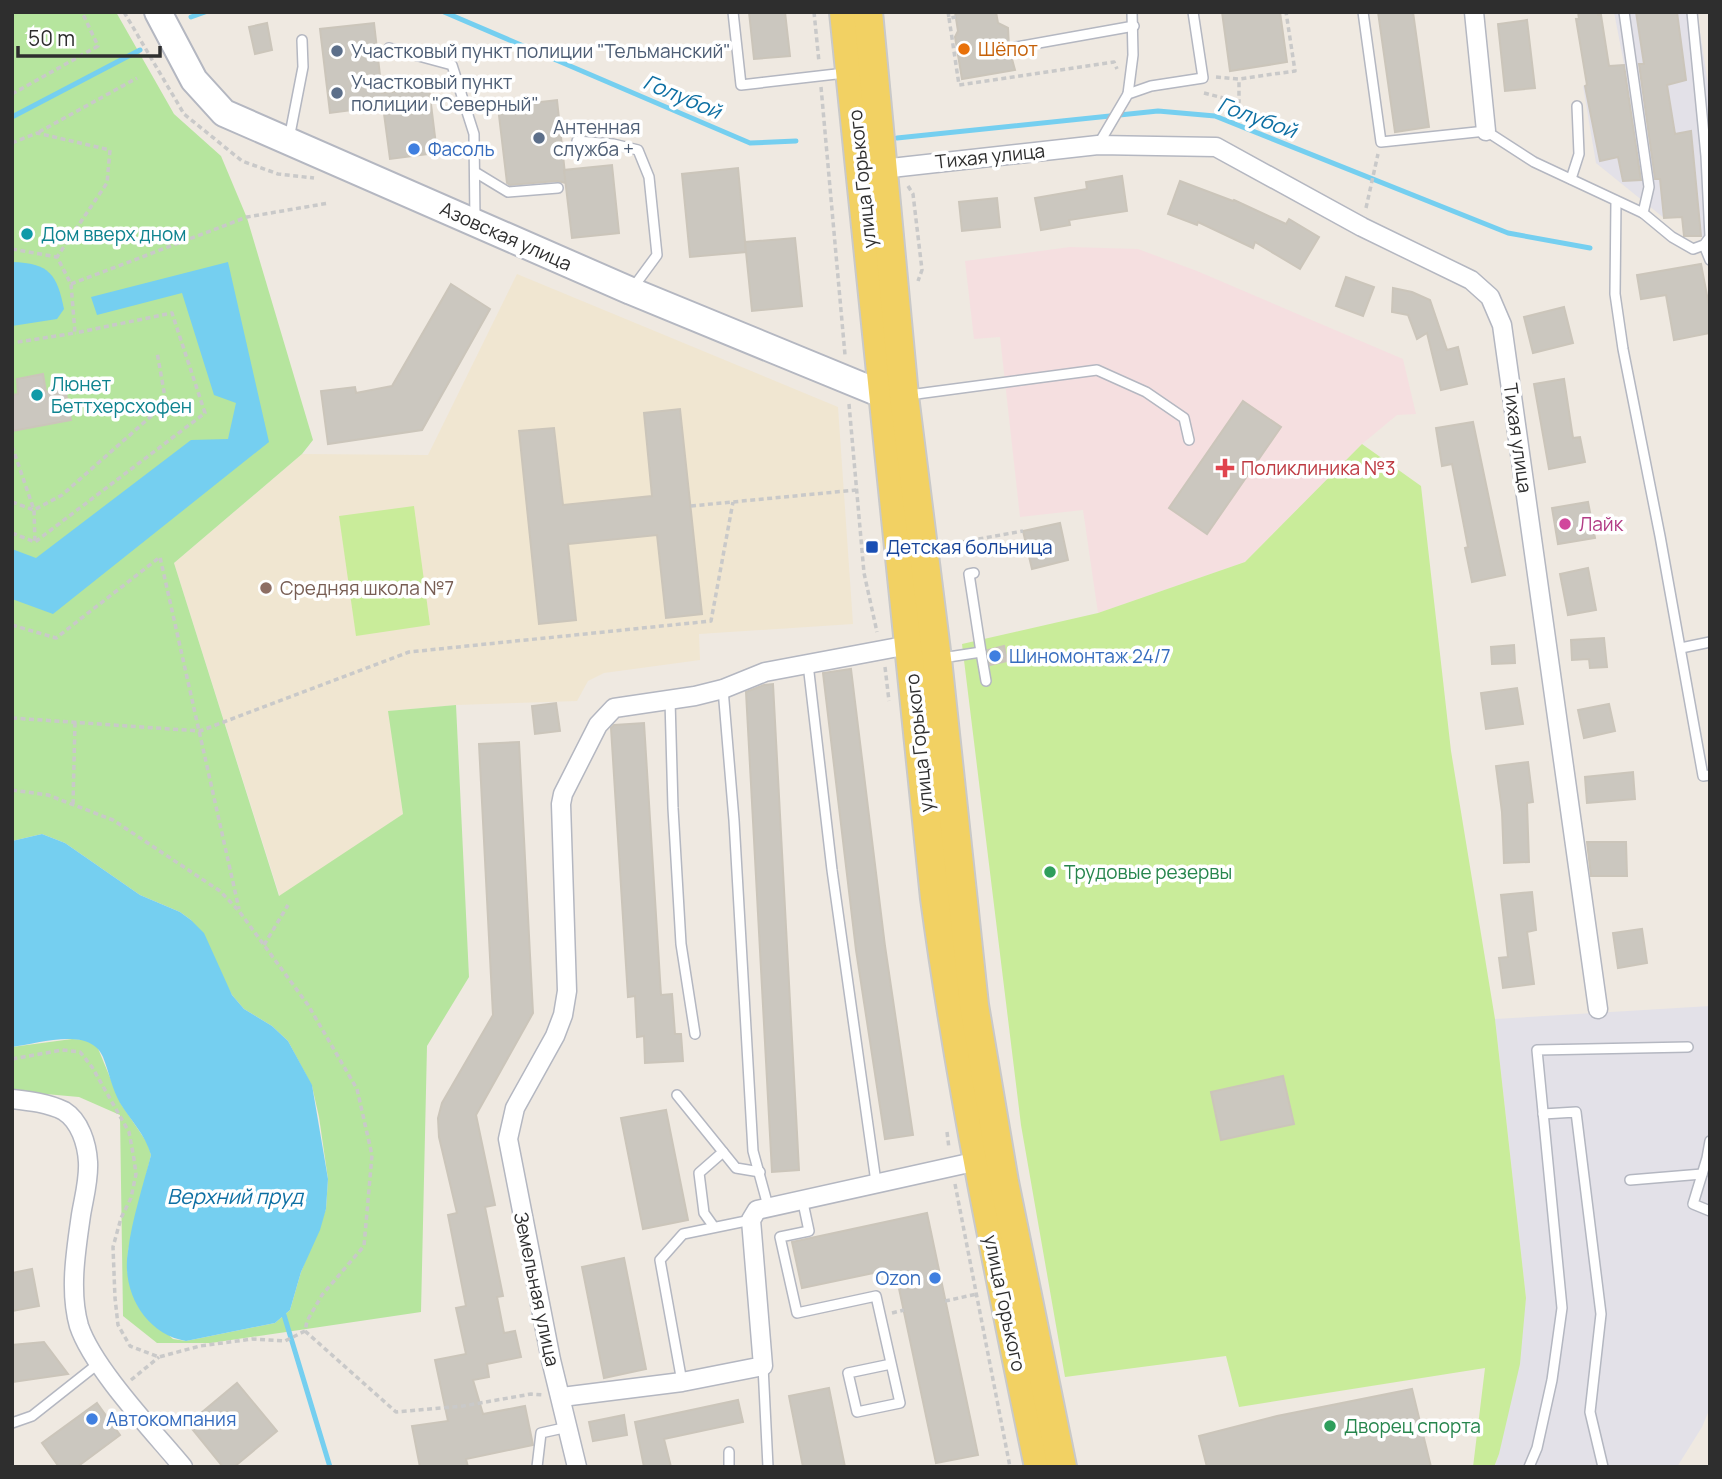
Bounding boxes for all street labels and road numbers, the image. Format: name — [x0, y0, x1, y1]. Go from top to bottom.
street label: улица Горького — [842, 109, 882, 249]
street label: Тихая улица — [934, 137, 1046, 175]
street label: Азовская улица — [436, 195, 576, 277]
street label: Тихая улица — [1497, 382, 1539, 494]
street label: улица Горького — [899, 673, 939, 813]
street label: Земельная улица — [508, 1210, 566, 1368]
street label: улица Горького — [978, 1232, 1032, 1374]

